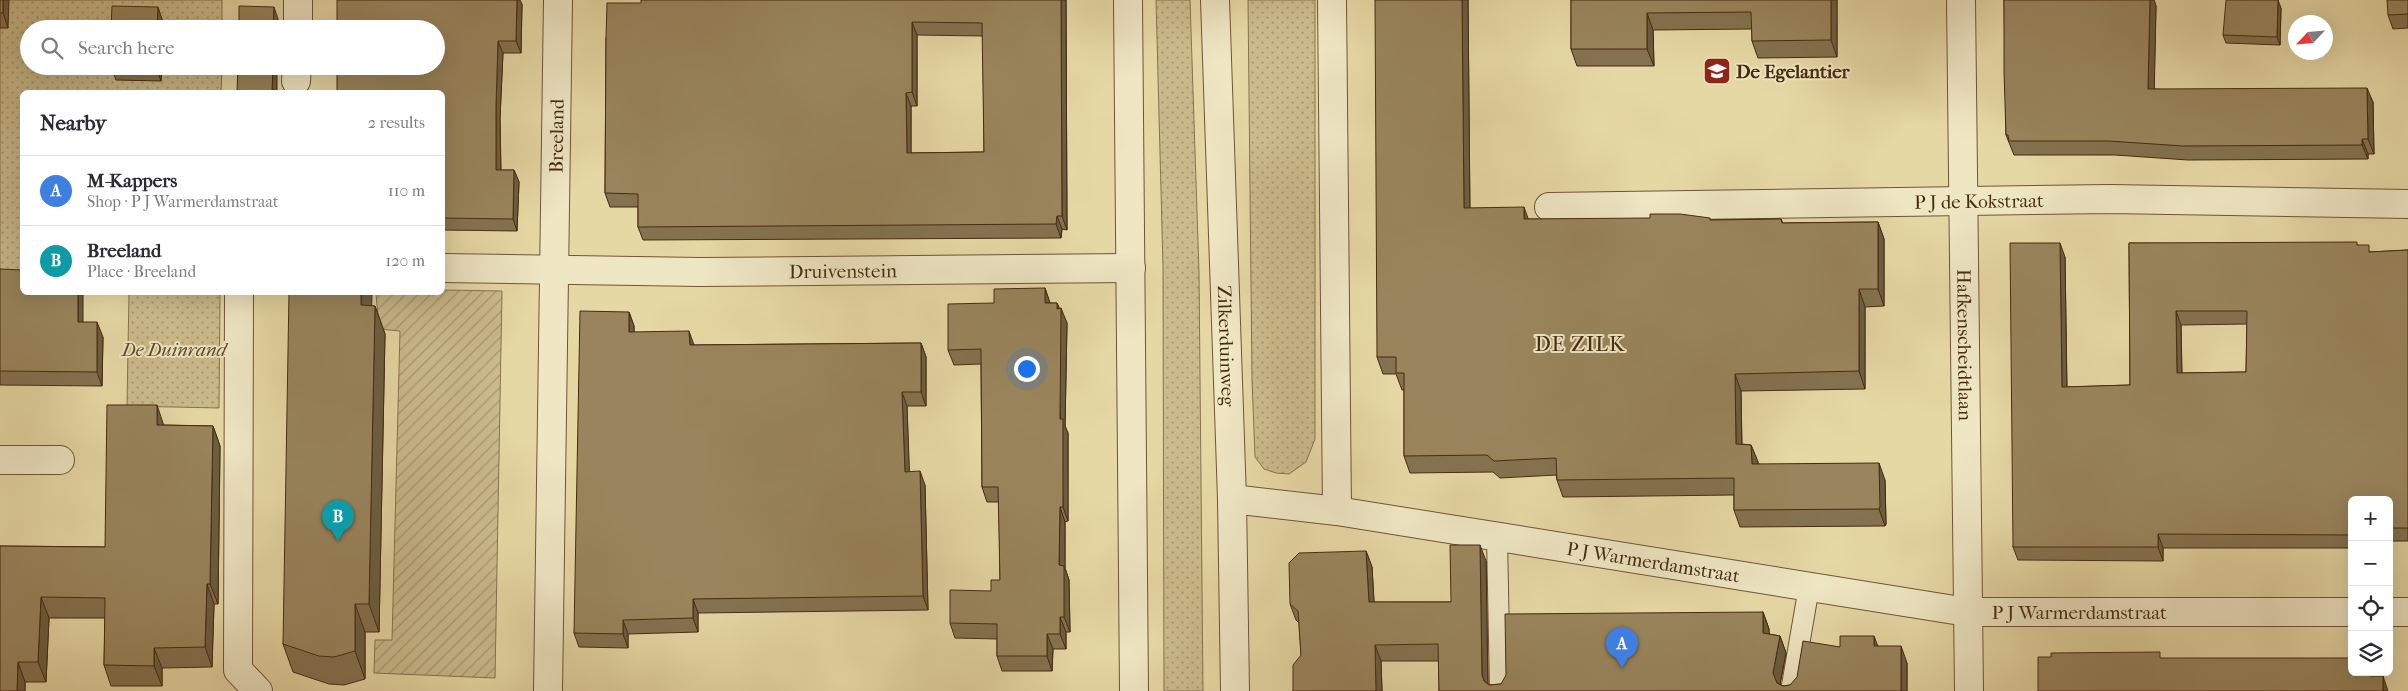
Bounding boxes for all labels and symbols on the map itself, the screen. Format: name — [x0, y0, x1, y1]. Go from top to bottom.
north arrow — [2288, 15, 2333, 60]
school or university icon: De Egelantier — [1702, 56, 1732, 86]
place label: De Egelantier — [1736, 61, 1851, 83]
street label: Breeland — [545, 98, 569, 173]
street label: P J de Kokstraat — [1914, 190, 2044, 214]
street label: Druivenstein — [789, 260, 897, 283]
street label: Hafkenscheidtlaan — [1952, 269, 1976, 421]
street label: Zilkerduinweg — [1213, 285, 1239, 408]
district label: DE ZILK — [1535, 332, 1626, 356]
park label: De Duinrand — [120, 339, 229, 361]
your location — [1014, 356, 1040, 382]
pin: B — [322, 500, 354, 541]
street label: P J Warmerdamstraat — [1565, 538, 1742, 587]
street label: P J Warmerdamstraat — [1992, 602, 2167, 624]
pin: A — [1606, 627, 1638, 668]

